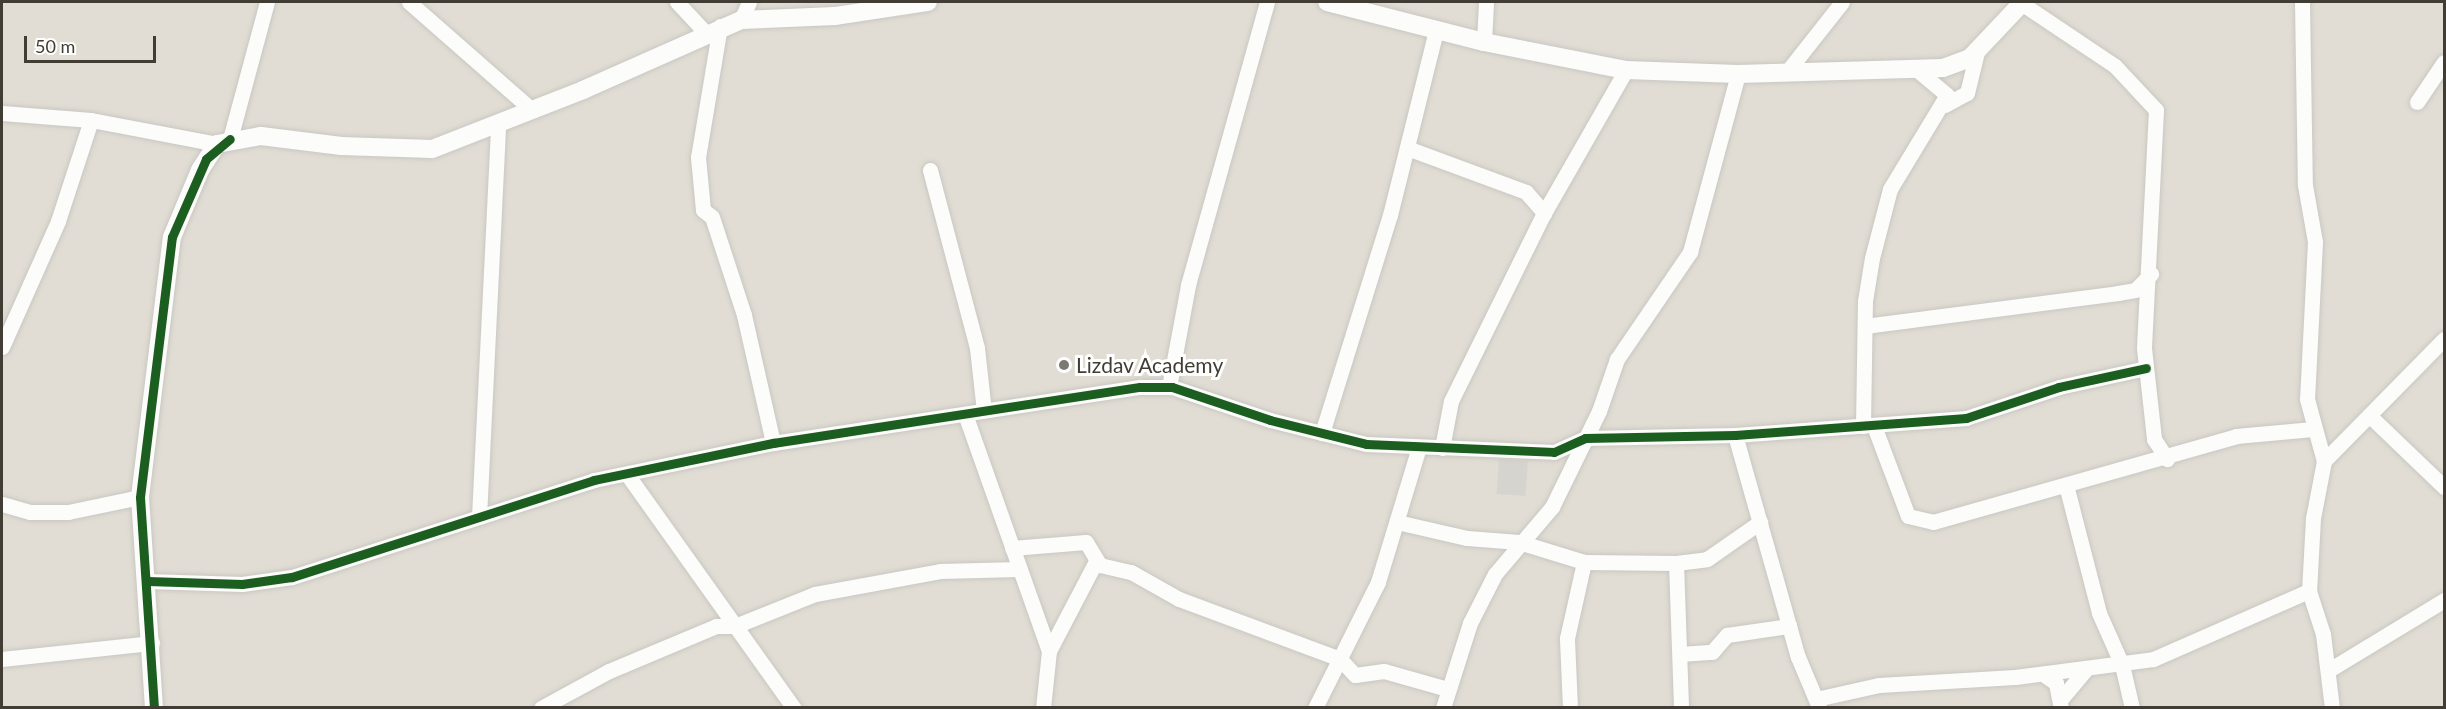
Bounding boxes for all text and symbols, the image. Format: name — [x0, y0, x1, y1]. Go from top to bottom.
scale bar — [27, 24, 159, 62]
text: 50 m — [35, 35, 75, 57]
place label: Lizdav Academy — [1076, 352, 1224, 378]
marker: Lizdav Academy — [1057, 358, 1071, 372]

